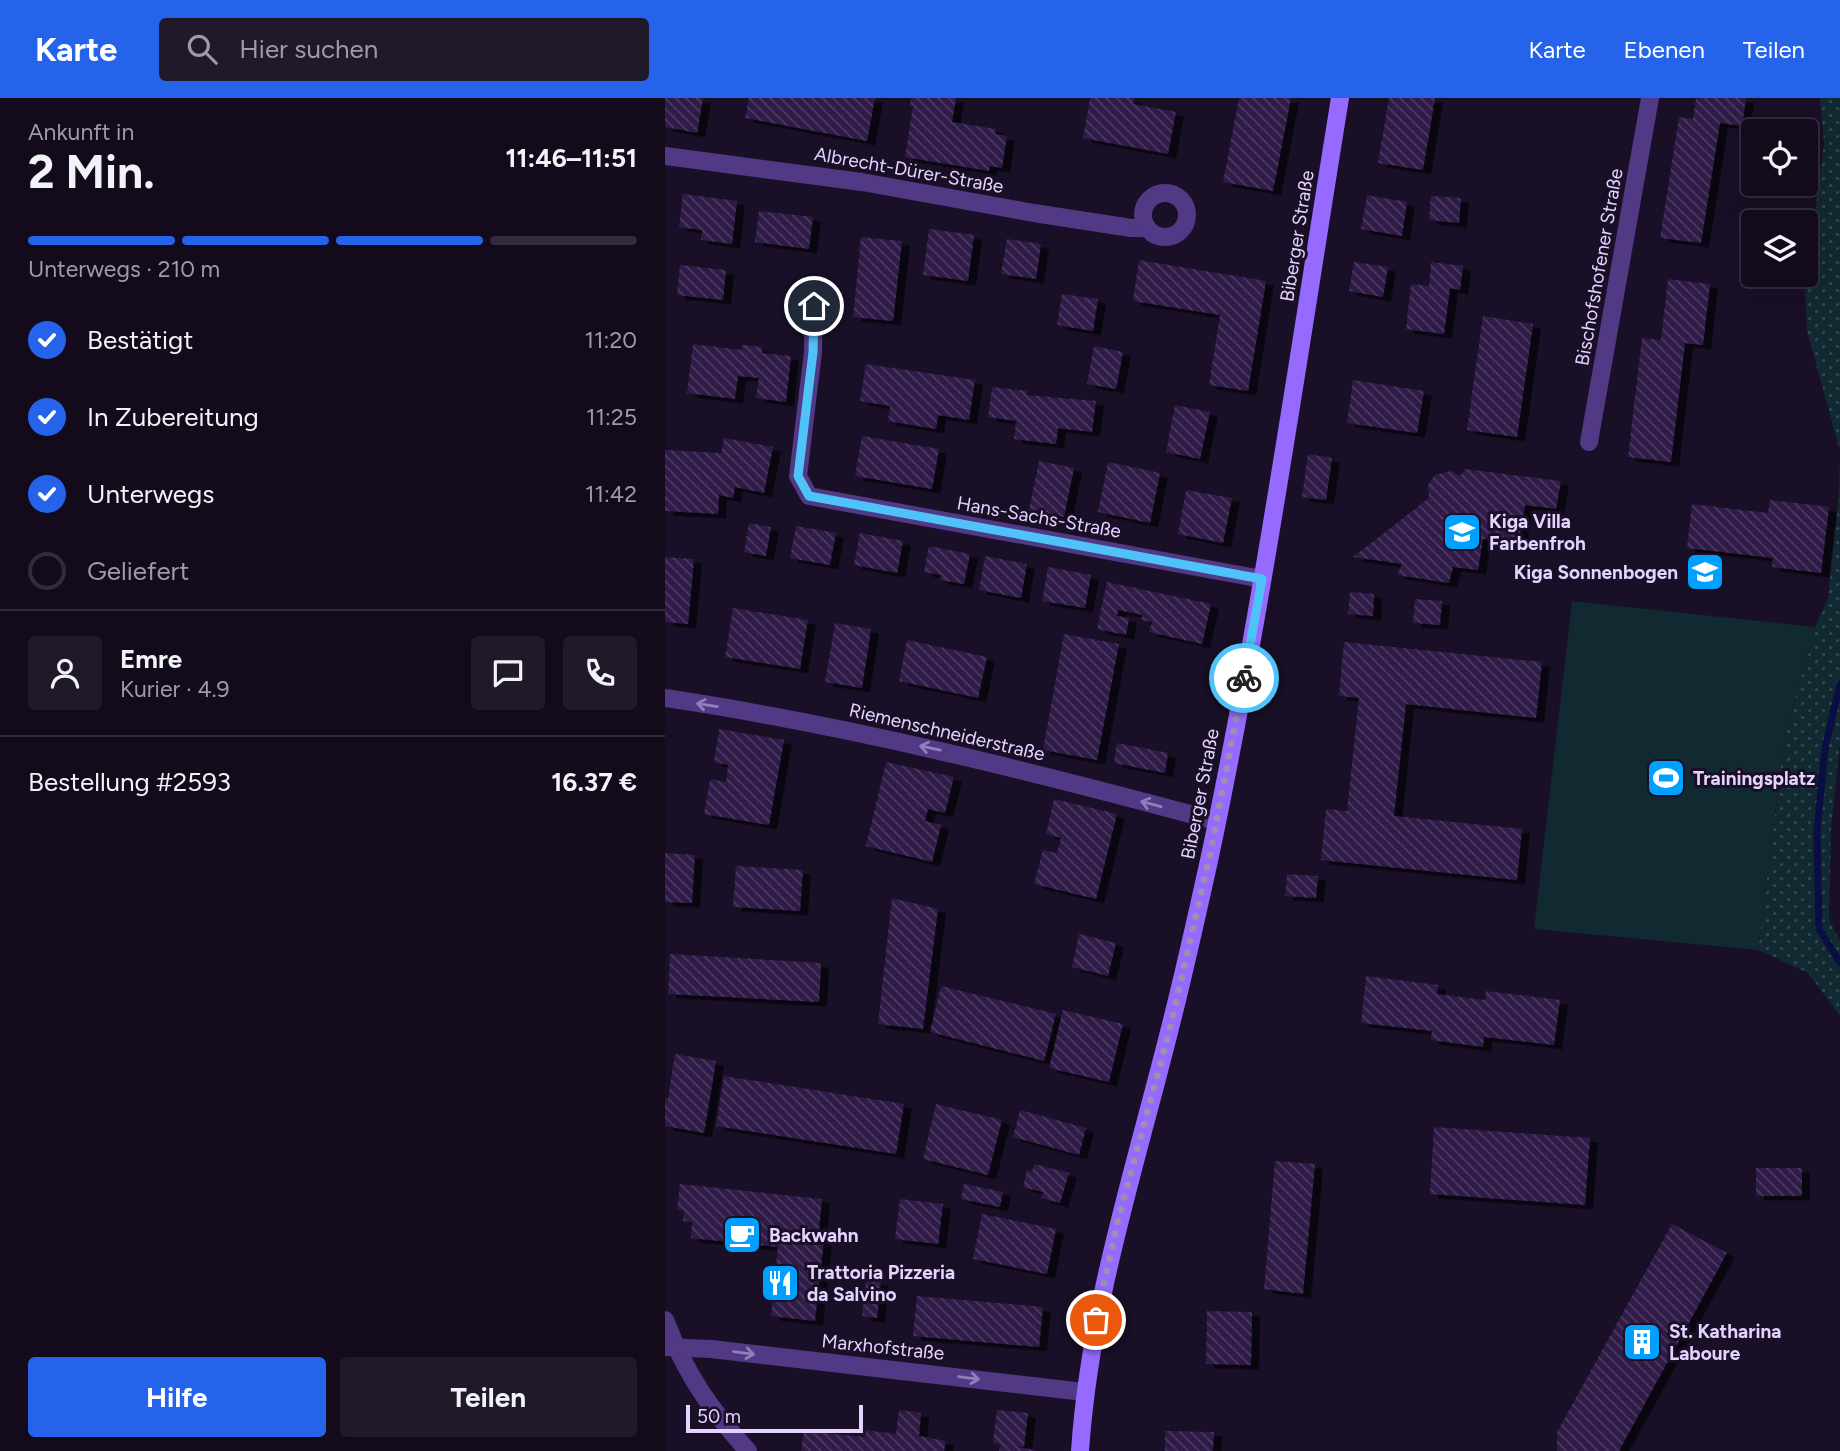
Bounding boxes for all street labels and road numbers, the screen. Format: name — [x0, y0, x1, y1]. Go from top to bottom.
street label: Albrecht-Dürer-Straße — [813, 142, 1005, 198]
street label: Bischofshofener Straße — [1570, 167, 1628, 367]
street label: Biberger Straße — [1275, 169, 1319, 303]
street label: Hans-Sachs-Straße — [955, 491, 1123, 543]
street label: Riemenschneiderstraße — [847, 698, 1047, 766]
street label: Biberger Straße — [1176, 727, 1224, 861]
street label: Marxhofstraße — [821, 1329, 945, 1365]

